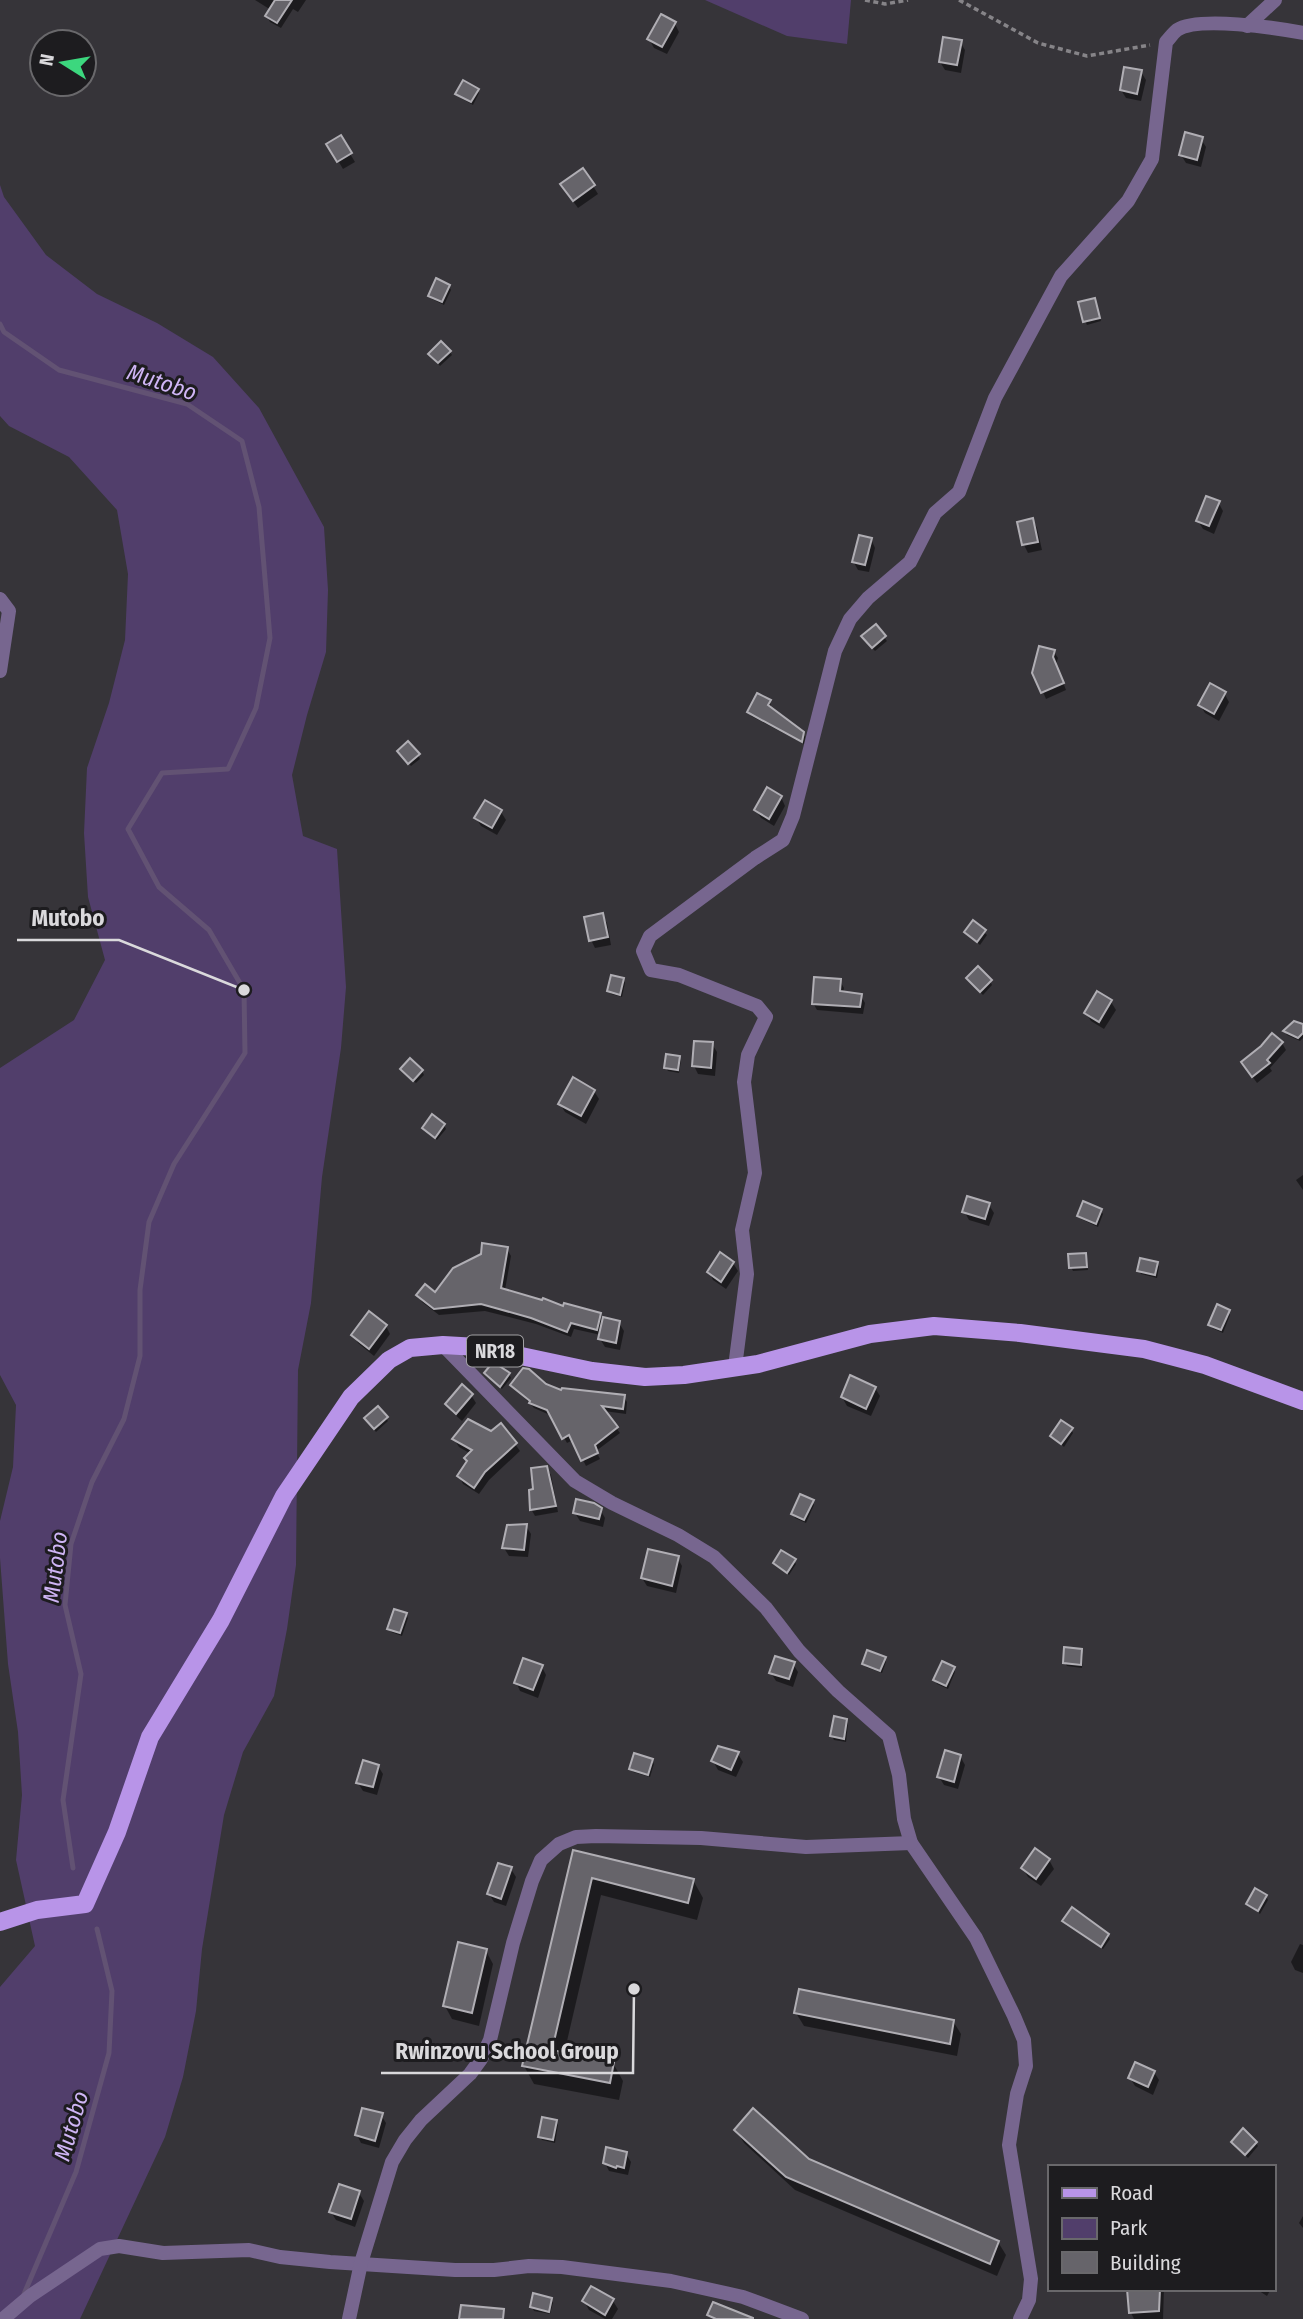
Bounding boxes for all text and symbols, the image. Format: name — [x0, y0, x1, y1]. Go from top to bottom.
north arrow — [28, 28, 98, 98]
text: N — [34, 52, 59, 68]
water label: Mutobo — [124, 358, 200, 406]
callout: Mutobo — [17, 896, 119, 940]
text: Mutobo — [31, 904, 105, 932]
road number: NR18 — [467, 1336, 523, 1366]
water label: Mutobo — [37, 1530, 73, 1604]
callout: Rwinzovu School Group — [381, 2029, 633, 2073]
text: Rwinzovu School Group — [395, 2037, 619, 2065]
water label: Mutobo — [48, 2088, 94, 2164]
legend — [1048, 2165, 1275, 2291]
text: Road — [1110, 2180, 1154, 2206]
text: Park — [1110, 2215, 1148, 2241]
text: Building — [1110, 2250, 1181, 2276]

